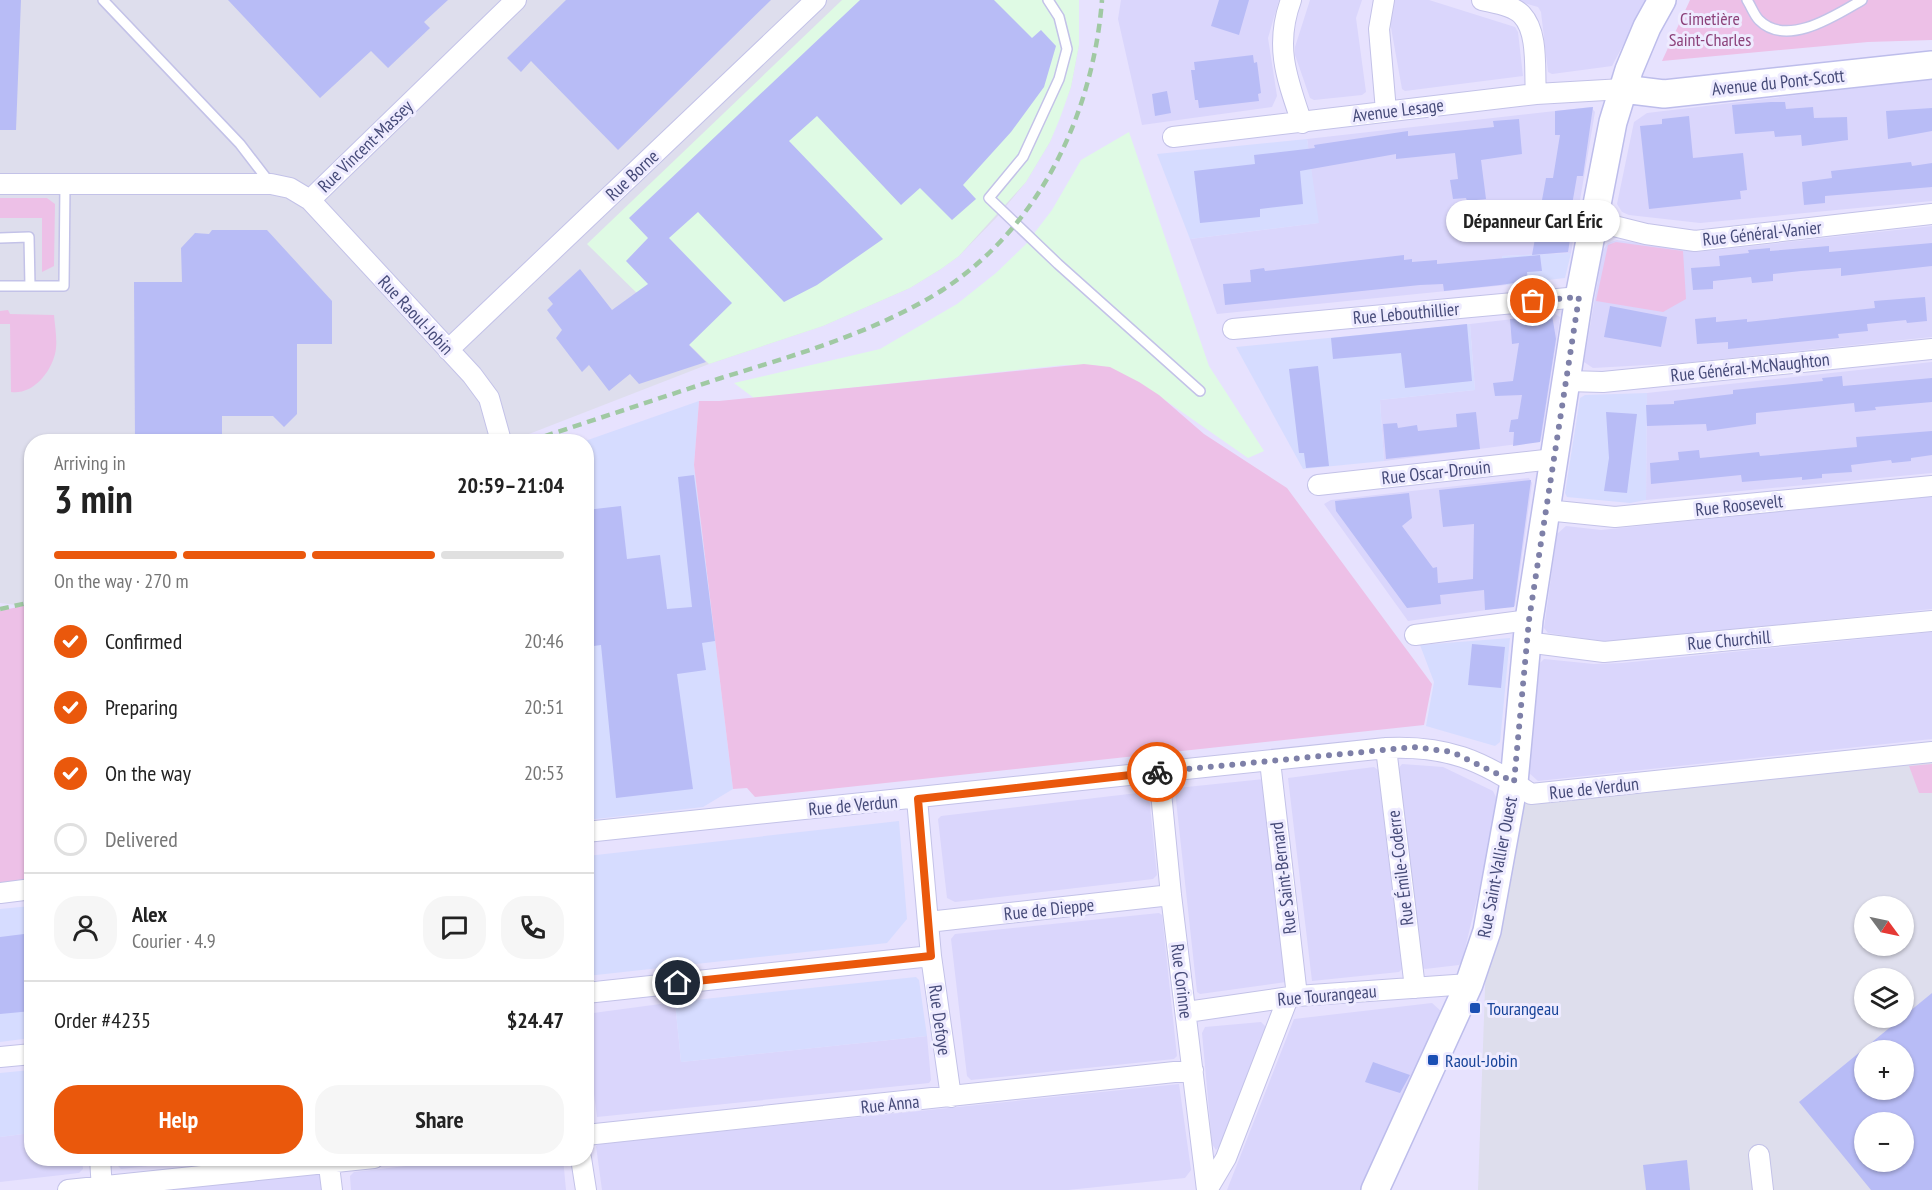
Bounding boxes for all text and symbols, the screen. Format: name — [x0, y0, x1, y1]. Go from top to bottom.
park label: Cimetière Saint-Charles — [1669, 7, 1751, 51]
street label: Avenue du Pont-Scott — [1711, 64, 1846, 100]
street label: Avenue Lesage — [1351, 93, 1445, 127]
street label: Rue Vincent-Massey — [313, 95, 418, 197]
street label: Rue Borne — [601, 145, 663, 205]
callout: Dépanneur Carl Éric — [1446, 199, 1620, 241]
text: Dépanneur Carl Éric — [1463, 208, 1603, 234]
street label: Rue Général-Vanier — [1701, 215, 1823, 251]
street label: Rue Raoul-Jobin — [373, 270, 459, 360]
pin — [1507, 275, 1558, 326]
icon: bag — [1516, 284, 1549, 317]
street label: Rue Lebouthillier — [1352, 297, 1460, 329]
street label: Rue Général-McNaughton — [1669, 347, 1831, 387]
text: Arriving in — [54, 450, 126, 476]
street label: Rue Oscar-Drouin — [1380, 455, 1492, 489]
text: 20:59–21:04 — [457, 471, 564, 499]
text: 3 min — [54, 473, 133, 524]
street label: Rue Roosevelt — [1694, 489, 1784, 521]
text: On the way · 270 m — [54, 568, 189, 594]
icon: check — [54, 625, 87, 658]
street label: Rue Churchill — [1687, 625, 1772, 655]
text: Confirmed — [105, 627, 182, 655]
text: 20:46 — [524, 628, 564, 654]
icon: check — [54, 691, 87, 724]
text: Preparing — [105, 693, 178, 721]
text: 20:51 — [524, 694, 564, 720]
courier — [1127, 742, 1187, 802]
icon: bike — [1141, 756, 1174, 789]
icon: check — [54, 757, 87, 790]
text: On the way — [105, 759, 191, 787]
text: 20:53 — [524, 760, 564, 786]
street label: Rue de Verdun — [1548, 772, 1640, 804]
street label: Rue de Verdun — [807, 790, 899, 820]
street label: Rue Saint-Vallier Ouest — [1472, 794, 1522, 940]
street label: Rue Émile-Coderre — [1382, 809, 1418, 927]
street label: Rue Saint-Bernard — [1265, 821, 1301, 935]
text: Delivered — [105, 825, 178, 853]
street label: Rue de Dieppe — [1003, 893, 1095, 925]
button: person — [54, 896, 117, 959]
button: chat — [423, 896, 486, 959]
button: phone — [501, 896, 564, 959]
north arrow — [1854, 896, 1914, 956]
map controls — [1854, 896, 1914, 1172]
text: Alex — [132, 900, 167, 928]
text: Courier · 4.9 — [132, 928, 216, 954]
street label: Rue Corinne — [1166, 942, 1198, 1020]
pin — [652, 957, 703, 1008]
icon: home — [661, 966, 694, 999]
button: layers — [1854, 968, 1914, 1028]
street label: Rue Tourangeau — [1277, 979, 1377, 1011]
street label: Rue Defoye — [924, 983, 956, 1057]
place label: Tourangeau — [1487, 997, 1559, 1020]
marker: Tourangeau — [1468, 1001, 1482, 1015]
text: Order #4235 — [54, 1006, 151, 1034]
text: $24.47 — [507, 1006, 564, 1034]
button: + — [1854, 1040, 1914, 1100]
place label: Raoul-Jobin — [1445, 1049, 1518, 1072]
marker: Raoul-Jobin — [1426, 1053, 1440, 1067]
button: Help — [54, 1085, 303, 1154]
button: Share — [315, 1085, 564, 1154]
street label: Rue Anna — [860, 1089, 920, 1119]
button: − — [1854, 1112, 1914, 1172]

